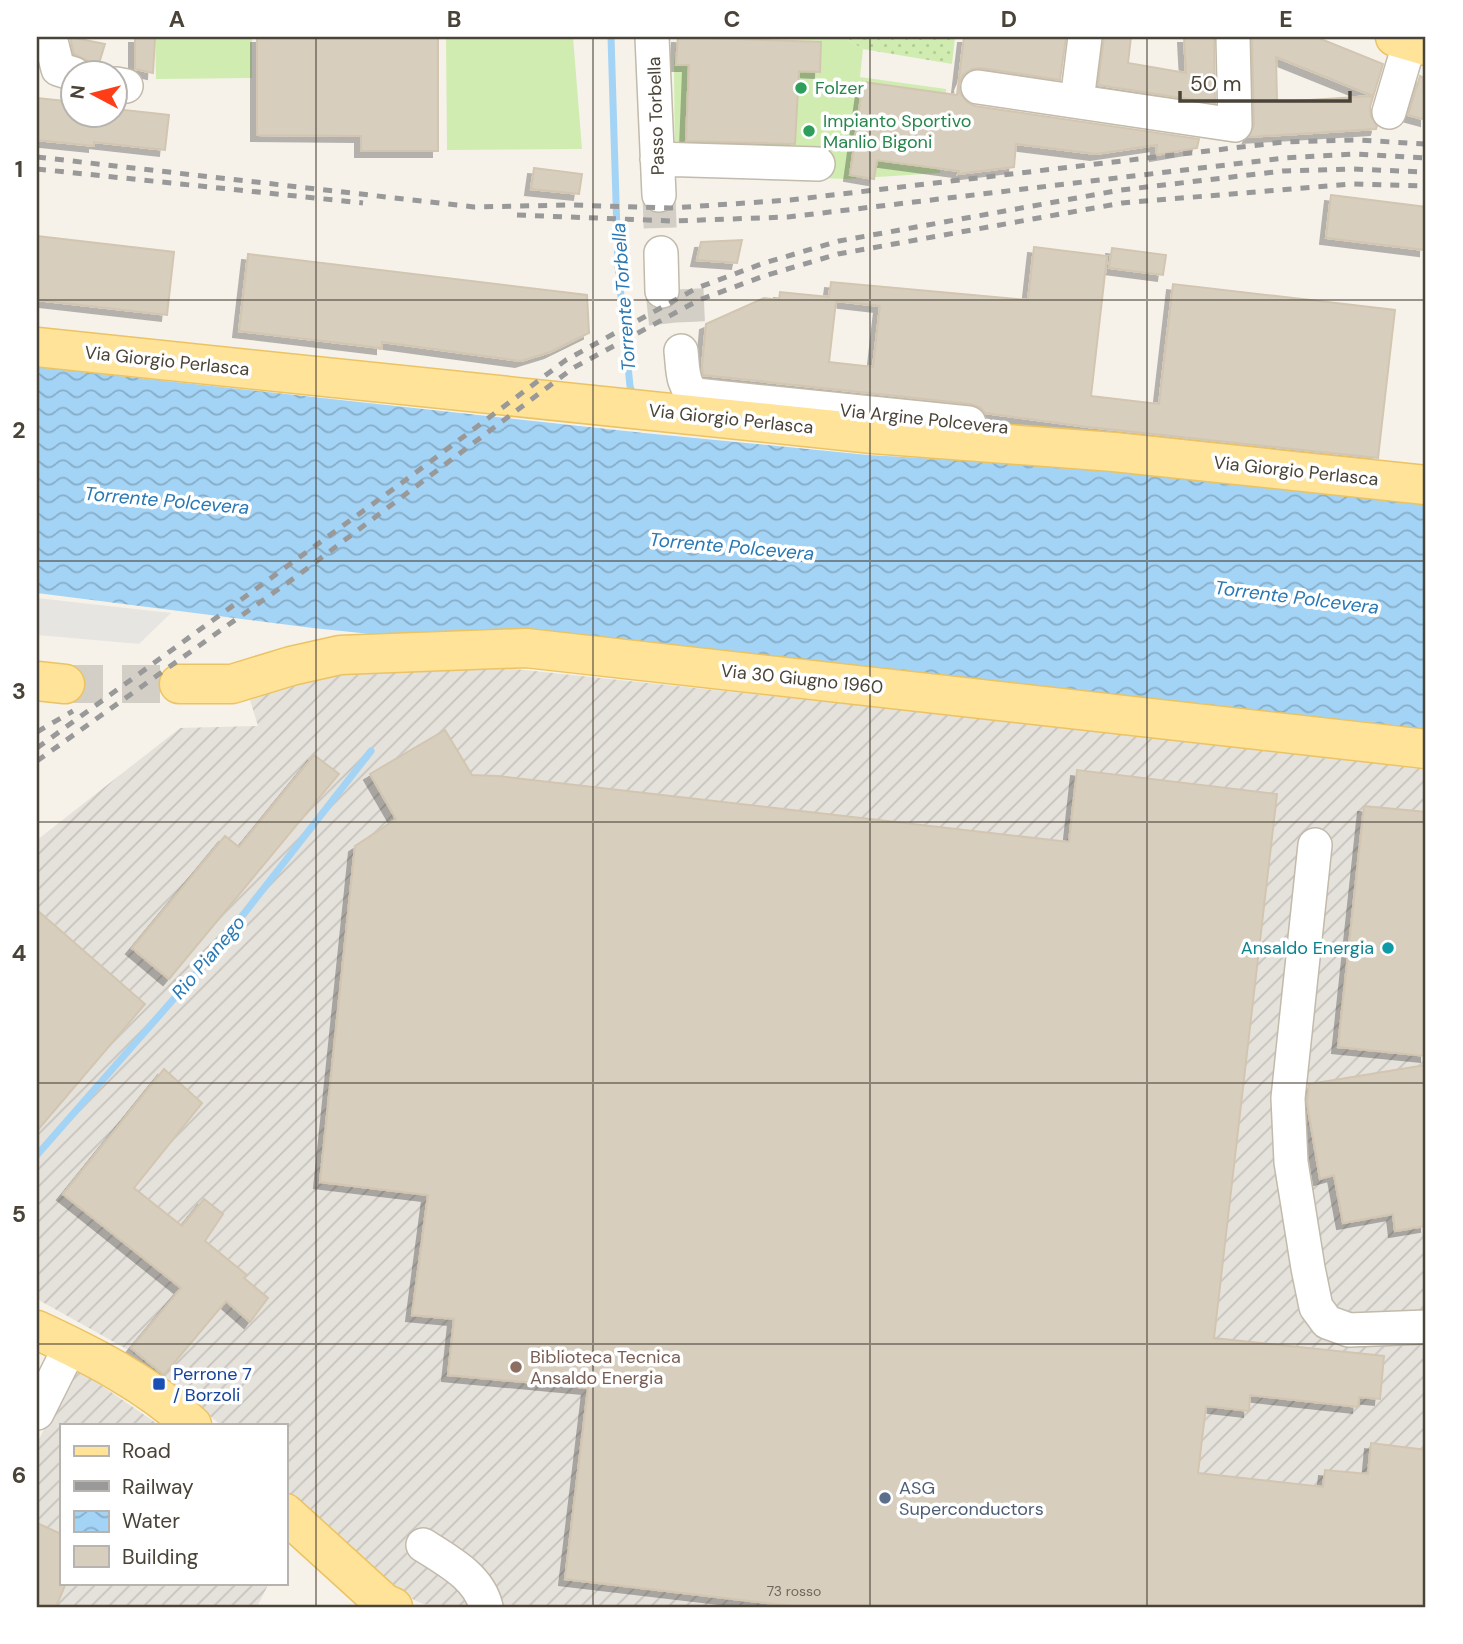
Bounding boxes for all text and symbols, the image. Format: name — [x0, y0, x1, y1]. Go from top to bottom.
text: A — [169, 4, 185, 34]
text: B — [447, 4, 461, 34]
text: C — [724, 4, 740, 34]
text: D — [1001, 4, 1017, 34]
text: E — [1279, 4, 1293, 34]
street label: Passo Torbella — [642, 56, 670, 176]
north arrow — [60, 60, 130, 130]
scale bar — [1180, 60, 1349, 104]
text: 50 m — [1190, 70, 1241, 98]
place label: Folzer — [815, 76, 864, 100]
marker: Folzer — [793, 80, 809, 96]
text: N — [64, 84, 91, 100]
place label: Impianto Sportivo Manlio Bigoni — [823, 109, 971, 154]
marker: Impianto Sportivo Manlio Bigoni — [801, 123, 817, 139]
text: 1 — [15, 154, 23, 184]
water label: Torrente Torbella — [606, 222, 641, 372]
street label: Via Giorgio Perlasca — [83, 340, 251, 382]
street label: Via Giorgio Perlasca — [647, 398, 815, 440]
street label: Via Argine Polcevera — [838, 398, 1010, 440]
text: 2 — [12, 415, 26, 445]
street label: Via Giorgio Perlasca — [1212, 450, 1380, 492]
water label: Torrente Polcevera — [83, 481, 250, 520]
water label: Torrente Polcevera — [648, 527, 815, 566]
water label: Torrente Polcevera — [1213, 575, 1381, 620]
street label: Via 30 Giugno 1960 — [720, 659, 884, 699]
text: 3 — [12, 676, 26, 706]
water label: Rio Pianego — [166, 910, 251, 1004]
place label: Ansaldo Energia — [1241, 936, 1374, 960]
text: 4 — [12, 938, 27, 968]
marker: Ansaldo Energia — [1380, 940, 1396, 956]
text: 5 — [12, 1199, 26, 1229]
place label: Biblioteca Tecnica Ansaldo Energia — [530, 1345, 681, 1390]
marker: Biblioteca Tecnica Ansaldo Energia — [508, 1359, 524, 1375]
place label: Perrone 7 / Borzoli — [173, 1362, 252, 1407]
marker: Perrone 7 / Borzoli — [151, 1376, 167, 1392]
legend — [60, 1424, 287, 1584]
text: Road — [122, 1437, 171, 1465]
text: 6 — [12, 1460, 26, 1490]
text: Railway — [122, 1473, 194, 1501]
place label: ASG Superconductors — [899, 1476, 1044, 1521]
marker: ASG Superconductors — [877, 1490, 893, 1506]
text: Water — [122, 1507, 180, 1535]
text: Building — [122, 1543, 199, 1571]
house number: 73 rosso — [767, 1582, 821, 1600]

